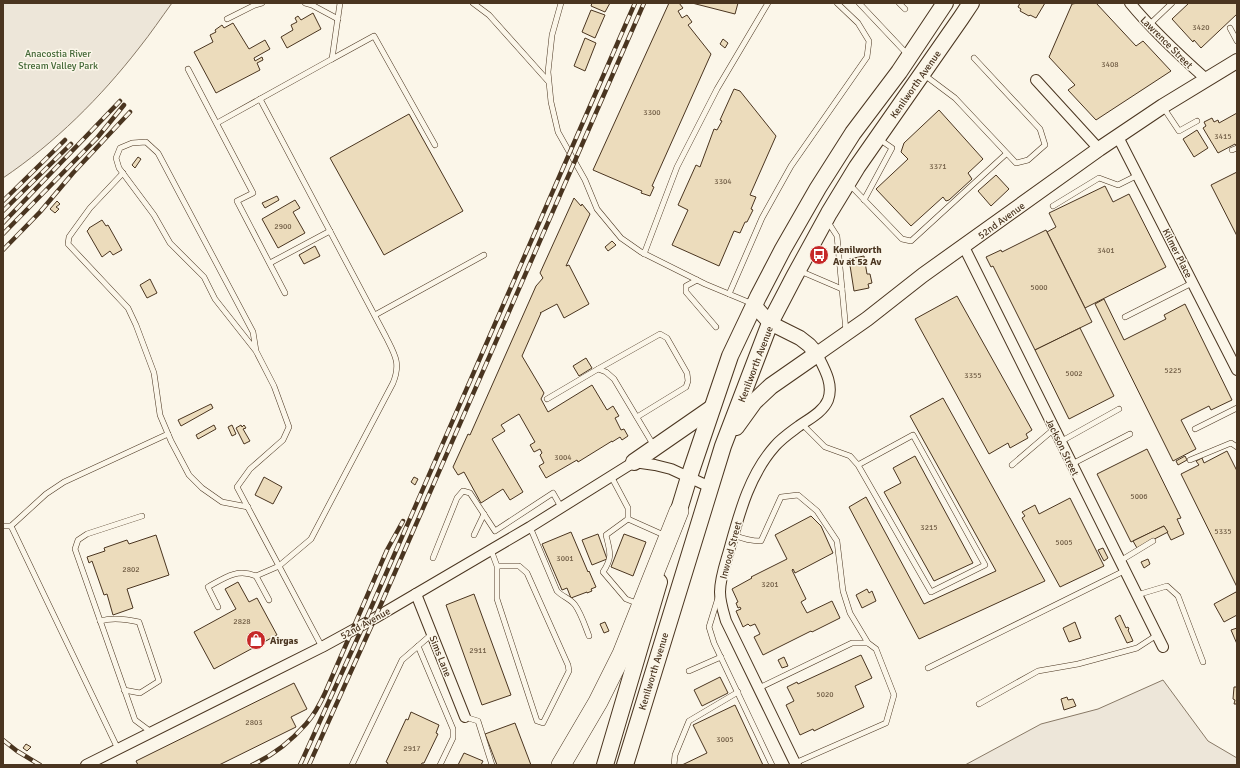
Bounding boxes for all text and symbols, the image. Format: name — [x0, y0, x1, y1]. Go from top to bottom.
street label: Lawrence Street — [1138, 14, 1195, 72]
house number: 3420 — [1192, 22, 1210, 32]
park label: Anacostia River Stream Valley Park — [18, 48, 98, 72]
street label: Kenilworth Avenue — [888, 48, 944, 121]
house number: 3408 — [1101, 59, 1119, 69]
house number: 3300 — [643, 107, 661, 117]
house number: 3415 — [1214, 131, 1232, 141]
house number: 3371 — [929, 161, 947, 171]
house number: 3304 — [714, 176, 732, 186]
street label: 52nd Avenue — [976, 200, 1027, 242]
house number: 2900 — [274, 221, 292, 231]
street label: Kilmer Place — [1160, 227, 1195, 280]
bus stop icon: Kenilworth Av at 52 Av — [808, 244, 830, 266]
place label: Kenilworth Av at 52 Av — [833, 244, 882, 268]
house number: 3401 — [1097, 245, 1115, 255]
house number: 5000 — [1030, 282, 1048, 292]
street label: Kenilworth Avenue — [736, 325, 776, 404]
house number: 5225 — [1164, 365, 1182, 375]
house number: 5002 — [1065, 368, 1083, 378]
house number: 3355 — [964, 370, 982, 380]
street label: Jackson Street — [1043, 417, 1081, 478]
house number: 3004 — [554, 452, 572, 462]
house number: 5006 — [1130, 491, 1148, 501]
street label: Inwood Street — [717, 520, 745, 580]
house number: 3215 — [920, 522, 938, 532]
house number: 5335 — [1214, 526, 1232, 536]
house number: 5005 — [1055, 537, 1073, 547]
house number: 3001 — [556, 553, 574, 563]
house number: 2802 — [122, 564, 140, 574]
house number: 3201 — [761, 579, 779, 589]
street label: 52nd Avenue — [339, 605, 392, 642]
house number: 2828 — [233, 616, 251, 626]
shop icon: Airgas — [245, 629, 267, 651]
street label: Kenilworth Avenue — [636, 631, 671, 712]
street label: Sims Lane — [426, 634, 454, 679]
place label: Airgas — [270, 635, 299, 647]
house number: 2911 — [469, 645, 487, 655]
house number: 5020 — [816, 689, 834, 699]
house number: 2803 — [245, 717, 263, 727]
house number: 3005 — [716, 734, 734, 744]
house number: 2917 — [403, 743, 421, 753]

